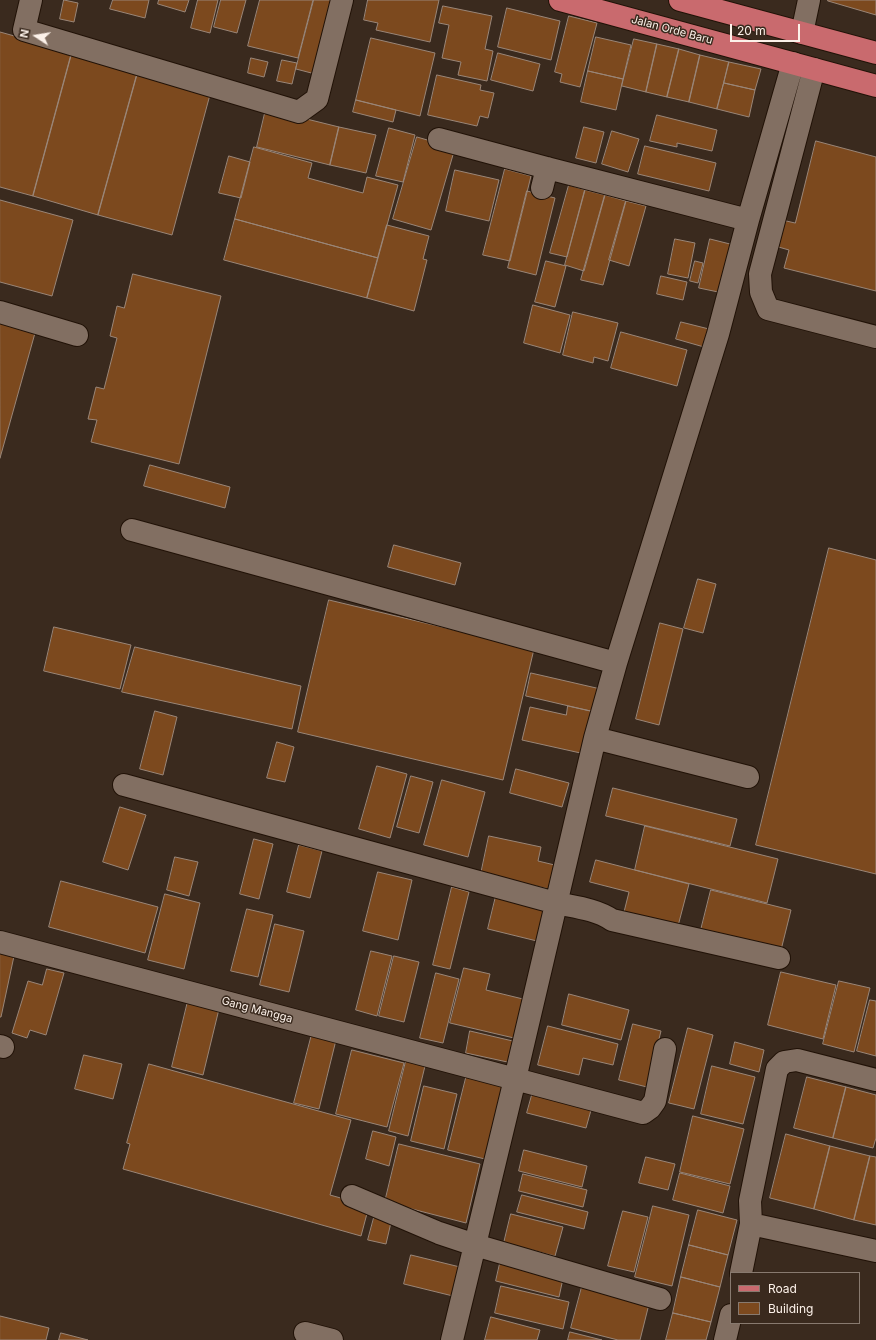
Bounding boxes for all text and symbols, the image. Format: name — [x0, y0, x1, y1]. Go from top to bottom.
street label: Jalan Orde Baru — [630, 13, 714, 47]
north arrow — [16, 16, 56, 56]
scale bar — [732, 16, 802, 42]
text: 20 m — [737, 23, 766, 38]
text: N — [17, 28, 32, 39]
street label: Gang Mangga — [220, 994, 294, 1026]
legend — [730, 1272, 860, 1324]
text: Road — [768, 1281, 797, 1296]
text: Building — [768, 1301, 813, 1316]

